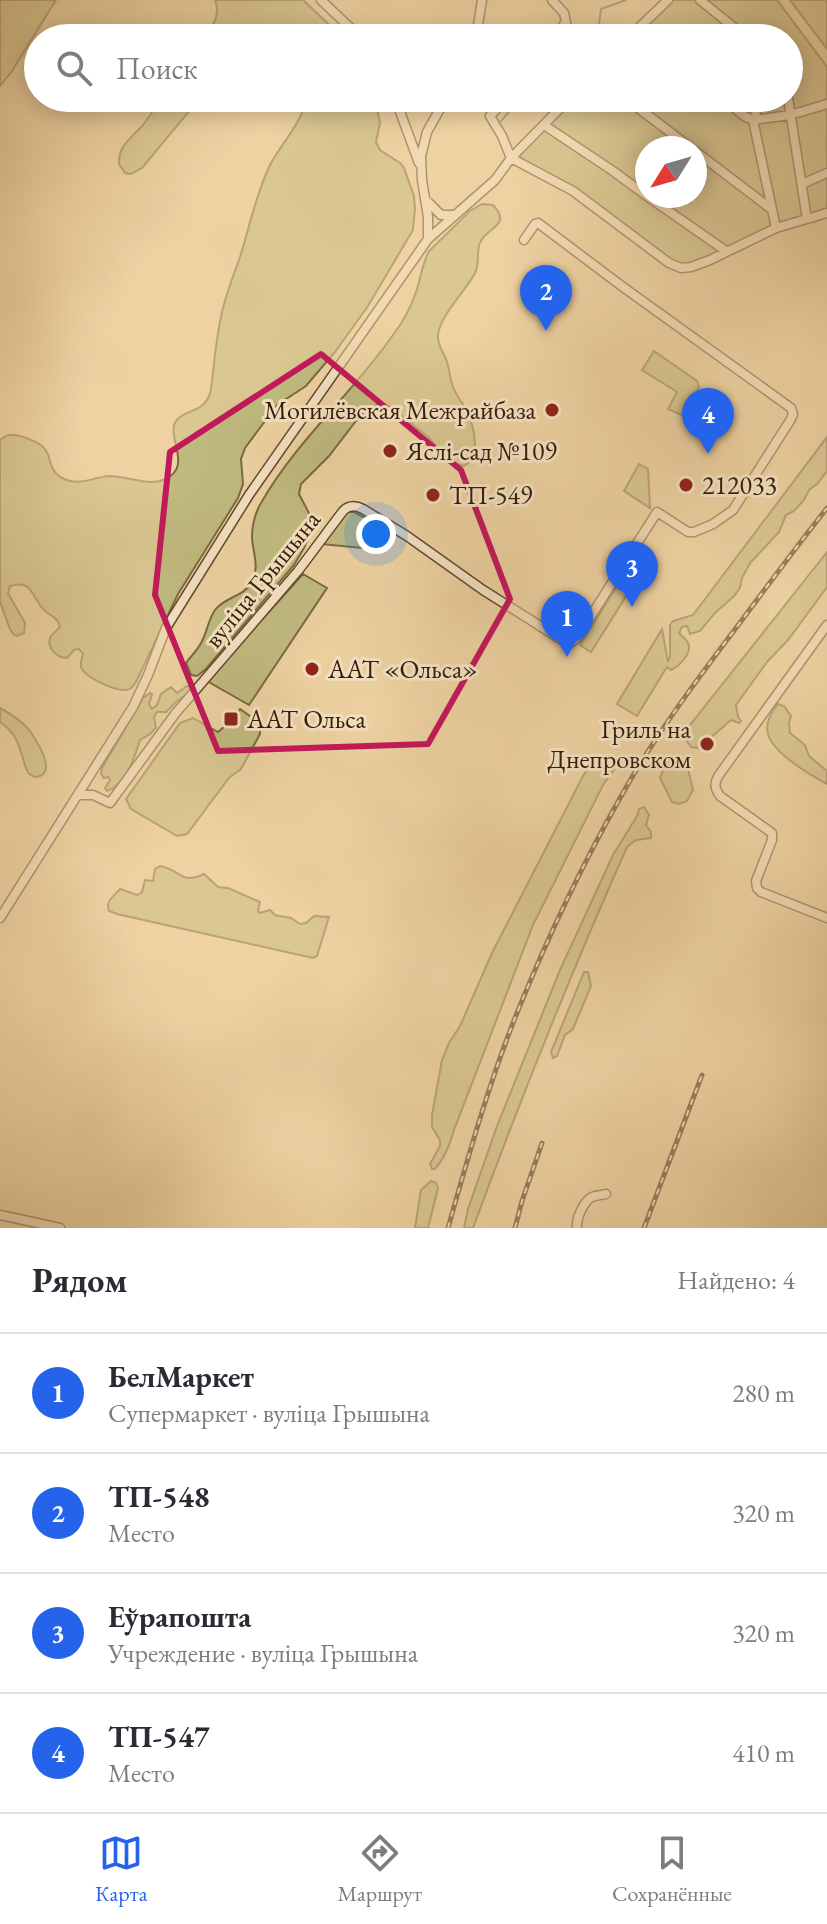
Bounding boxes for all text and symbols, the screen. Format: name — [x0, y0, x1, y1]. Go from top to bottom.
search box — [24, 24, 803, 112]
icon: search — [52, 46, 96, 90]
text: Поиск — [116, 49, 198, 88]
north arrow — [635, 136, 707, 208]
pin: 2 — [520, 265, 572, 331]
pin: 4 — [682, 388, 734, 454]
place label: Могилёвская Межрайбаза — [264, 393, 537, 427]
marker: Могилёвская Межрайбаза — [543, 401, 561, 419]
place label: Яслі-сад №109 — [405, 434, 557, 468]
marker: Яслі-сад №109 — [381, 442, 399, 460]
place label: 212033 — [702, 468, 777, 502]
marker: 212033 — [677, 476, 695, 494]
place label: ТП-549 — [449, 478, 533, 512]
marker: ТП-549 — [424, 486, 442, 504]
street label: вуліца Грышына — [196, 503, 328, 655]
your location — [356, 514, 396, 554]
pin: 3 — [606, 541, 658, 607]
pin: 1 — [541, 591, 593, 657]
place label: ААТ «Ольса» — [327, 652, 478, 686]
marker: ААТ «Ольса» — [303, 660, 321, 678]
place label: ААТ Ольса — [246, 702, 367, 736]
marker: ААТ Ольса — [222, 710, 240, 728]
place label: Гриль на Днепровском — [548, 712, 692, 776]
marker: Гриль на Днепровском — [698, 735, 716, 753]
text: Рядом — [32, 1258, 127, 1302]
text: Найдено: 4 — [677, 1263, 795, 1297]
text: БелМаркет — [108, 1357, 254, 1396]
text: 1 — [51, 1376, 65, 1410]
text: 280 m — [732, 1376, 795, 1410]
text: Супермаркет · вуліца Грышына — [108, 1396, 430, 1430]
text: ТП-548 — [108, 1477, 210, 1516]
text: 2 — [51, 1496, 65, 1530]
text: 320 m — [732, 1496, 795, 1530]
text: Место — [108, 1516, 175, 1550]
text: Еўрапошта — [108, 1597, 251, 1636]
text: 3 — [51, 1616, 65, 1650]
text: 320 m — [732, 1616, 795, 1650]
text: Учреждение · вуліца Грышына — [108, 1636, 418, 1670]
text: ТП-547 — [108, 1717, 210, 1756]
text: 4 — [51, 1736, 65, 1770]
text: 410 m — [732, 1736, 795, 1770]
text: Место — [108, 1756, 175, 1790]
tab: Карта — [95, 1831, 148, 1908]
tab: Маршрут — [338, 1831, 422, 1908]
tab: Сохранённые — [612, 1831, 732, 1908]

